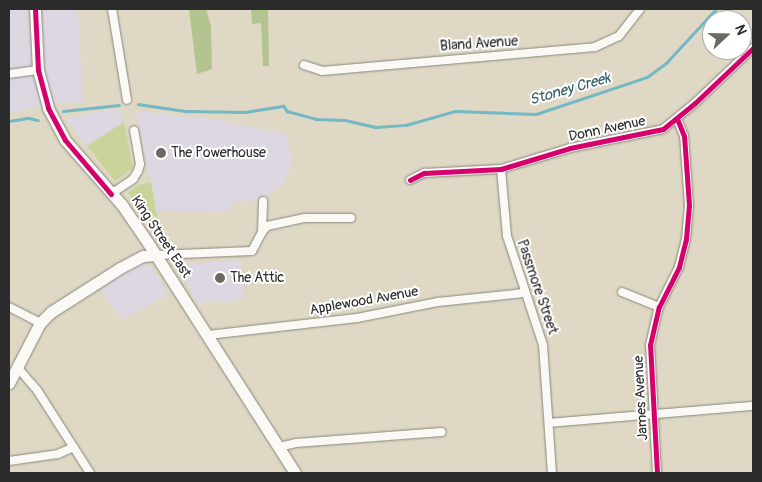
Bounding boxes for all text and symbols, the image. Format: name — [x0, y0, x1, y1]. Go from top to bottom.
north arrow — [702, 10, 752, 60]
text: N — [731, 22, 750, 37]
street label: Bland Avenue — [439, 33, 519, 55]
water label: Stoney Creek — [527, 69, 613, 109]
street label: Donn Avenue — [567, 113, 647, 145]
place label: The Powerhouse — [171, 145, 266, 161]
marker: The Powerhouse — [155, 147, 167, 159]
street label: King Street East — [127, 193, 195, 281]
street label: Passmore Street — [513, 238, 561, 336]
place label: The Attic — [230, 270, 284, 286]
marker: The Attic — [214, 272, 226, 284]
street label: Applewood Avenue — [308, 283, 420, 319]
street label: James Avenue — [630, 355, 652, 441]

